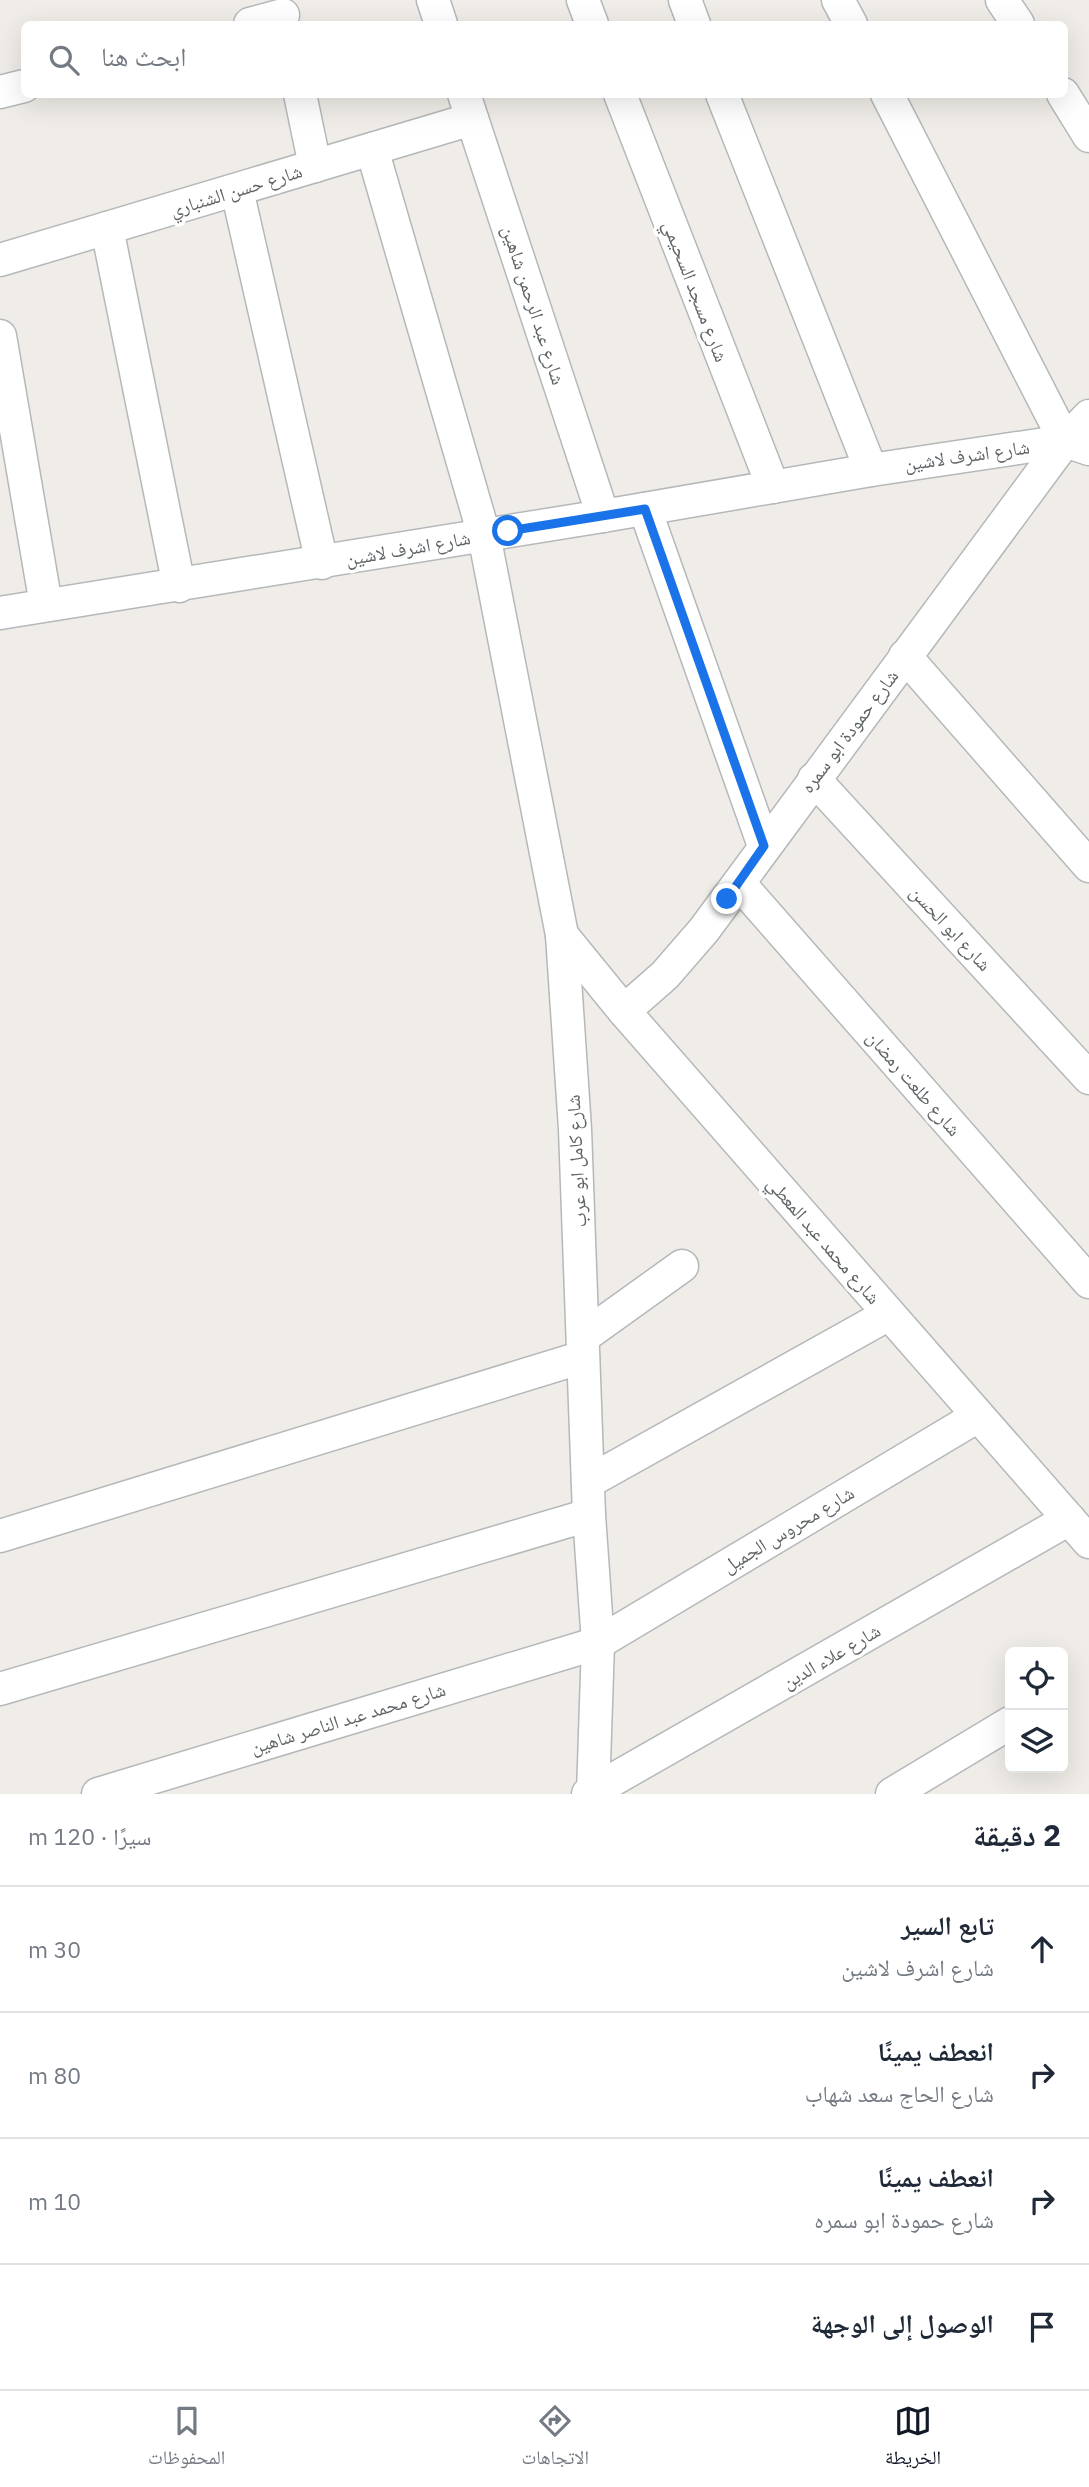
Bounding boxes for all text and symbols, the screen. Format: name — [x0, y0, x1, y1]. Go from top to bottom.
search box — [21, 21, 1068, 98]
text: ابحث هنا — [101, 39, 186, 73]
icon: search — [45, 41, 83, 79]
street label: شارع حسن الشنباري — [167, 158, 306, 225]
street label: شارع مسجد السحيمي — [654, 217, 734, 366]
street label: شارع عبد الرحمن شاهين — [497, 222, 571, 388]
street label: شارع اشرف لاشين — [903, 434, 1031, 476]
route start — [492, 515, 523, 546]
street label: شارع اشرف لاشين — [344, 525, 472, 571]
street label: شارع حمودة ابو سمره — [795, 665, 903, 797]
street label: شارع ابو الحسن — [905, 880, 997, 976]
route end — [711, 883, 742, 914]
street label: شارع طلعت رمضان — [862, 1025, 966, 1141]
street label: شارع كامل ابو عرب — [561, 1094, 591, 1228]
street label: شارع محمد عبد المعطي — [759, 1171, 886, 1311]
street label: شارع محروس الجميل — [718, 1480, 858, 1578]
street label: شارع علاء الدين — [777, 1618, 885, 1694]
map controls — [1005, 1647, 1068, 1773]
button: locate — [1005, 1647, 1068, 1710]
street label: شارع محمد عبد الناصر شاهين — [248, 1677, 448, 1759]
button: layers — [1005, 1710, 1068, 1773]
text: 2 دقيقة — [973, 1815, 1061, 1854]
text: سيرًا · 120 m — [28, 1821, 151, 1851]
text: تابع السير — [901, 1908, 994, 1942]
icon: ahead — [1023, 1930, 1061, 1968]
text: 30 m — [28, 1934, 81, 1964]
text: شارع اشرف لاشين — [841, 1952, 994, 1982]
text: انعطف يمينًا — [878, 2034, 994, 2068]
icon: right — [1023, 2056, 1061, 2094]
text: 80 m — [28, 2060, 81, 2090]
text: شارع الحاج سعد شهاب — [805, 2078, 994, 2108]
text: انعطف يمينًا — [878, 2160, 994, 2194]
icon: right — [1023, 2182, 1061, 2220]
text: 10 m — [28, 2186, 81, 2216]
text: شارع حمودة ابو سمره — [814, 2204, 994, 2234]
text: الوصول إلى الوجهة — [811, 2306, 994, 2340]
icon: arrive — [1023, 2308, 1061, 2346]
tab: المحفوظات — [148, 2402, 225, 2476]
tab: الاتجاهات — [521, 2402, 589, 2476]
tab: الخريطة — [885, 2402, 941, 2476]

